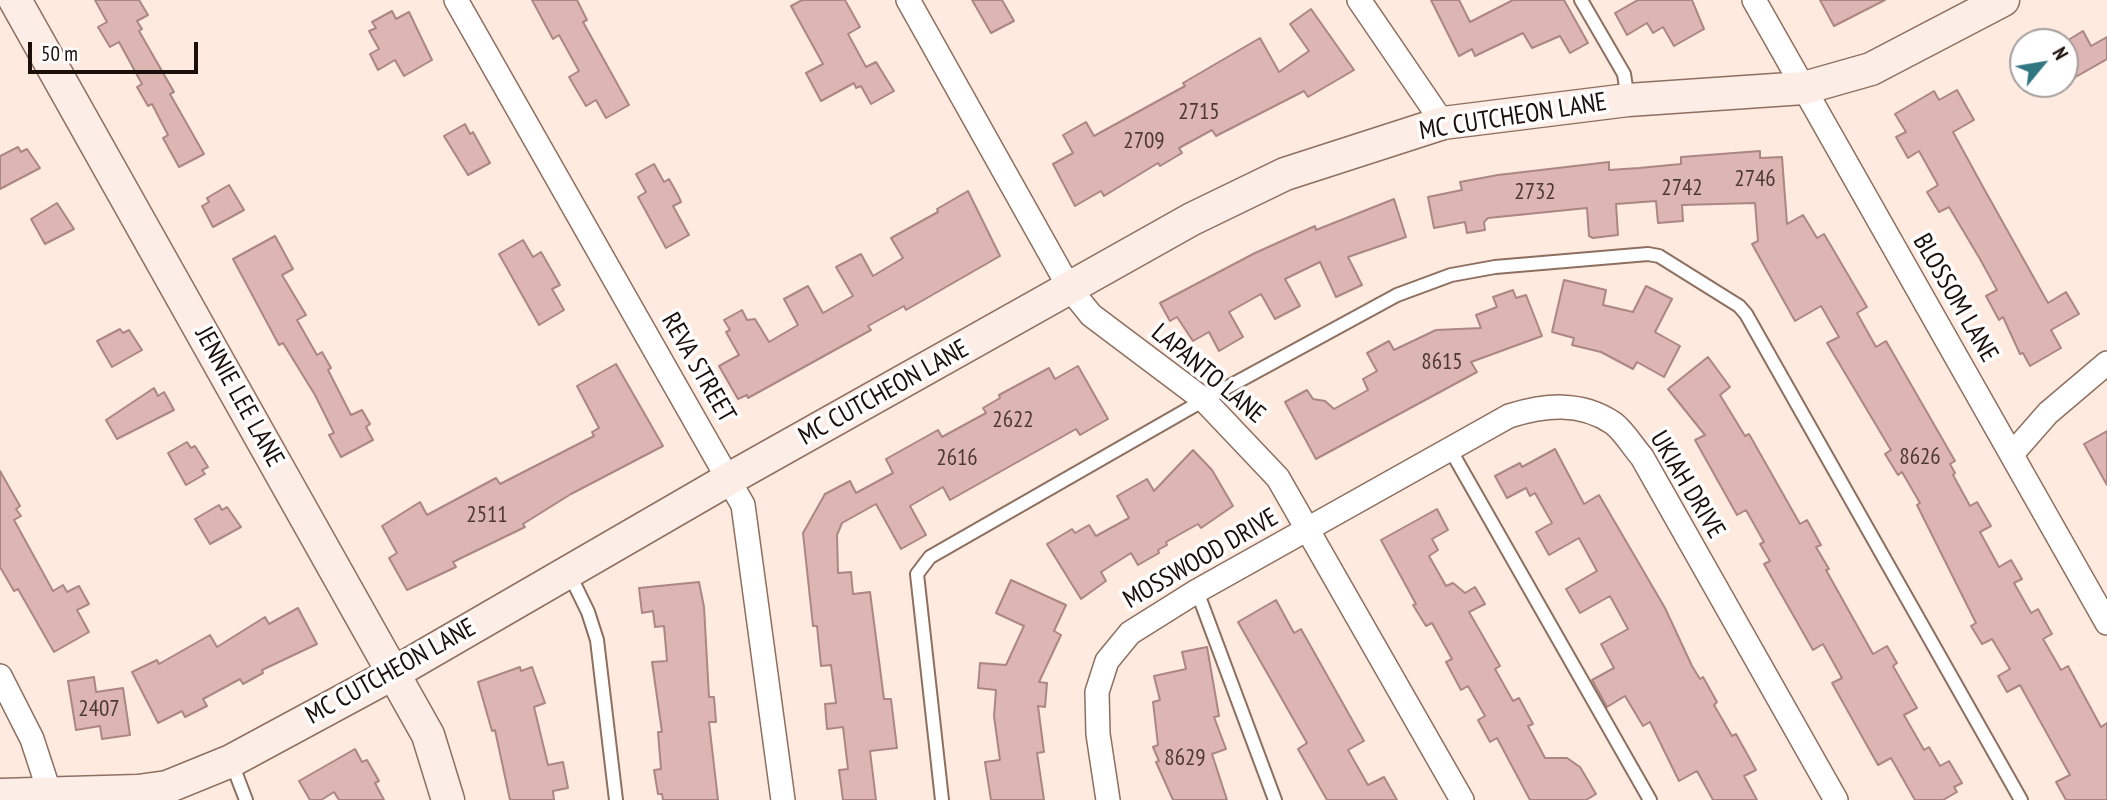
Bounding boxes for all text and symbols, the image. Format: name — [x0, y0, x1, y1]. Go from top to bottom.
scale bar — [32, 28, 201, 72]
north arrow — [2009, 28, 2079, 98]
text: 50 m — [41, 40, 78, 67]
text: N — [2047, 43, 2073, 64]
street label: MC CUTCHEON LANE — [1417, 87, 1609, 147]
house number: 2715 — [1178, 98, 1220, 126]
house number: 2709 — [1123, 127, 1165, 155]
house number: 2746 — [1734, 165, 1776, 193]
house number: 2742 — [1661, 174, 1703, 202]
house number: 2732 — [1514, 178, 1556, 206]
street label: BLOSSOM LANE — [1906, 228, 2004, 368]
street label: REVA STREET — [654, 308, 742, 428]
street label: LAPANTO LANE — [1145, 317, 1271, 431]
street label: JENNIE LEE LANE — [188, 322, 290, 472]
street label: MC CUTCHEON LANE — [794, 333, 974, 453]
house number: 8615 — [1421, 348, 1463, 376]
house number: 2622 — [992, 406, 1034, 434]
street label: UKIAH DRIVE — [1643, 426, 1731, 544]
house number: 8626 — [1899, 443, 1941, 471]
house number: 2616 — [936, 444, 978, 472]
house number: 2511 — [466, 501, 508, 529]
street label: MOSSWOOD DRIVE — [1118, 502, 1284, 616]
street label: MC CUTCHEON LANE — [301, 612, 481, 732]
house number: 2407 — [78, 695, 120, 723]
house number: 8629 — [1164, 744, 1206, 772]

